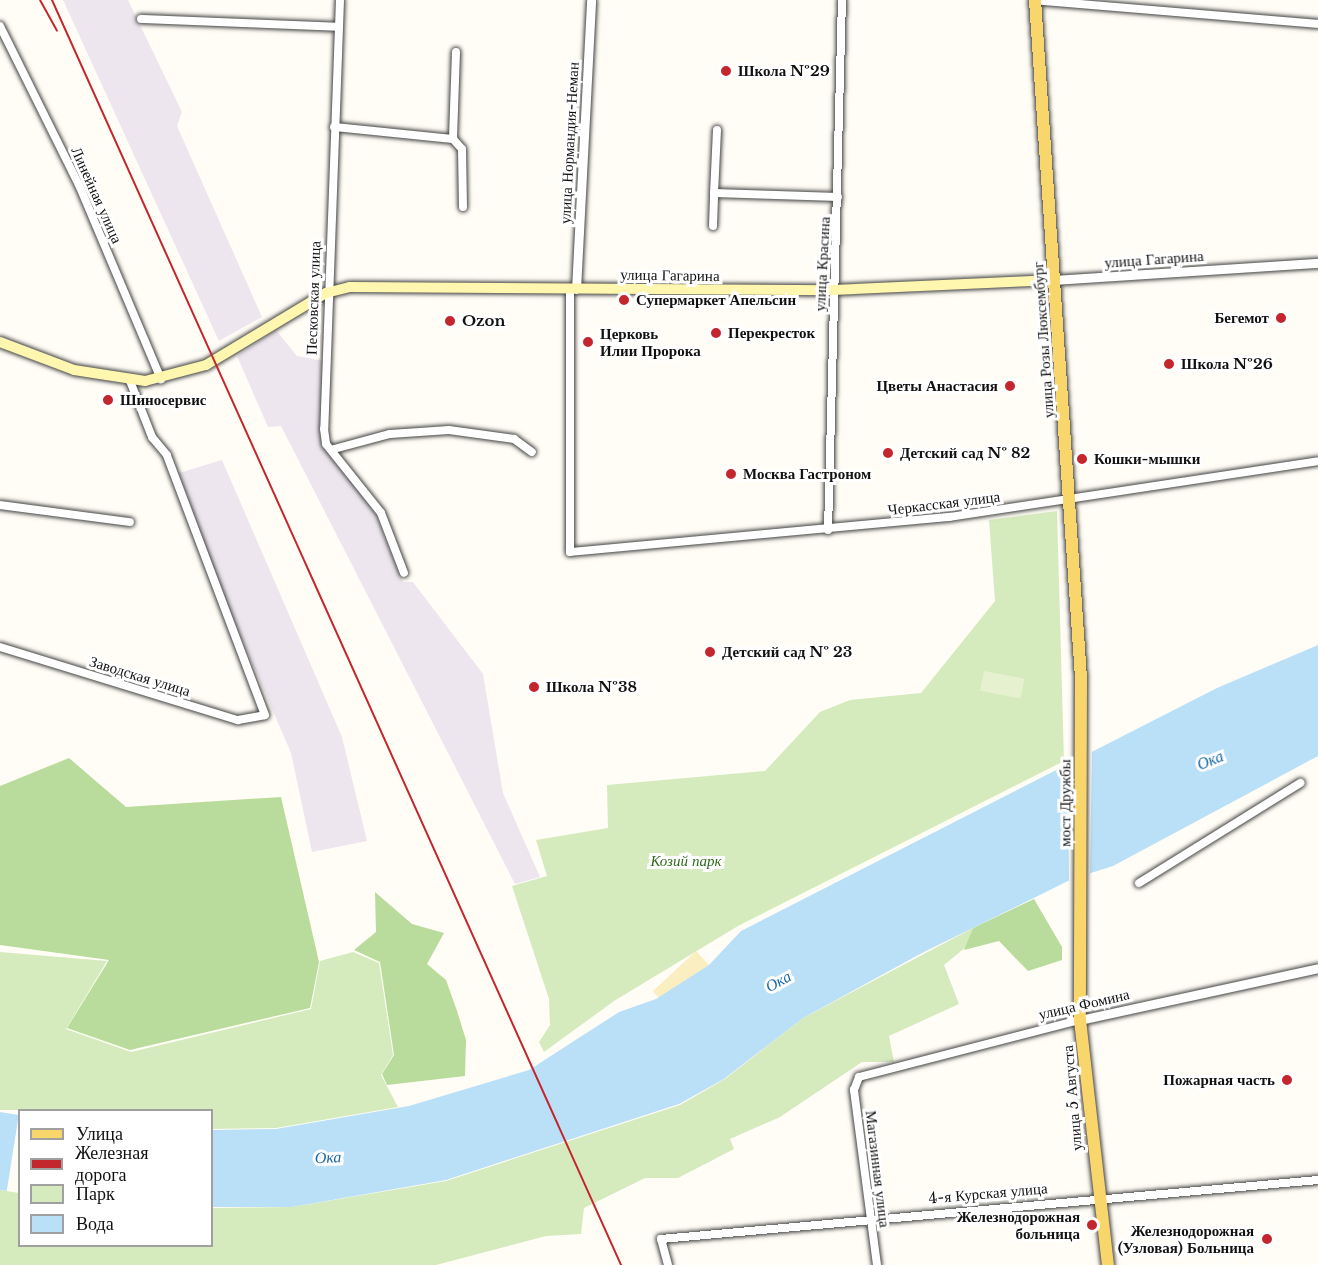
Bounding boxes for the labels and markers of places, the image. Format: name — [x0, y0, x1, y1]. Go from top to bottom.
place label: Школа №29 — [738, 62, 830, 80]
marker: Школа №29 — [719, 64, 733, 78]
place label: Супермаркет Апельсин — [636, 291, 796, 309]
marker: Супермаркет Апельсин — [617, 293, 631, 307]
place label: Бегемот — [1214, 309, 1269, 327]
marker: Бегемот — [1274, 311, 1288, 325]
place label: Ozon — [462, 312, 505, 330]
marker: Ozon — [443, 314, 457, 328]
place label: Церковь Илии Пророка — [600, 324, 701, 359]
place label: Перекресток — [728, 324, 815, 342]
marker: Перекресток — [709, 326, 723, 340]
marker: Церковь Илии Пророка — [581, 335, 595, 349]
place label: Школа №26 — [1181, 355, 1273, 373]
marker: Школа №26 — [1162, 357, 1176, 371]
place label: Цветы Анастасия — [876, 377, 998, 395]
marker: Цветы Анастасия — [1003, 379, 1017, 393]
place label: Шиносервис — [120, 391, 206, 409]
marker: Шиносервис — [101, 393, 115, 407]
place label: Детский сад № 82 — [900, 444, 1030, 462]
marker: Детский сад № 82 — [881, 446, 895, 460]
place label: Кошки-мышки — [1094, 450, 1200, 468]
marker: Кошки-мышки — [1075, 452, 1089, 466]
place label: Москва Гастроном — [743, 465, 871, 483]
marker: Москва Гастроном — [724, 467, 738, 481]
place label: Детский сад № 23 — [722, 643, 852, 661]
marker: Детский сад № 23 — [703, 645, 717, 659]
place label: Школа №38 — [546, 678, 637, 696]
marker: Школа №38 — [527, 680, 541, 694]
place label: Пожарная часть — [1163, 1071, 1275, 1089]
marker: Пожарная часть — [1280, 1073, 1294, 1087]
place label: Железнодорожная больница — [957, 1207, 1080, 1242]
marker: Железнодорожная больница — [1085, 1218, 1099, 1232]
place label: Железнодорожная (Узловая) Больница — [1118, 1221, 1254, 1256]
marker: Железнодорожная (Узловая) Больница — [1258, 1230, 1276, 1248]

